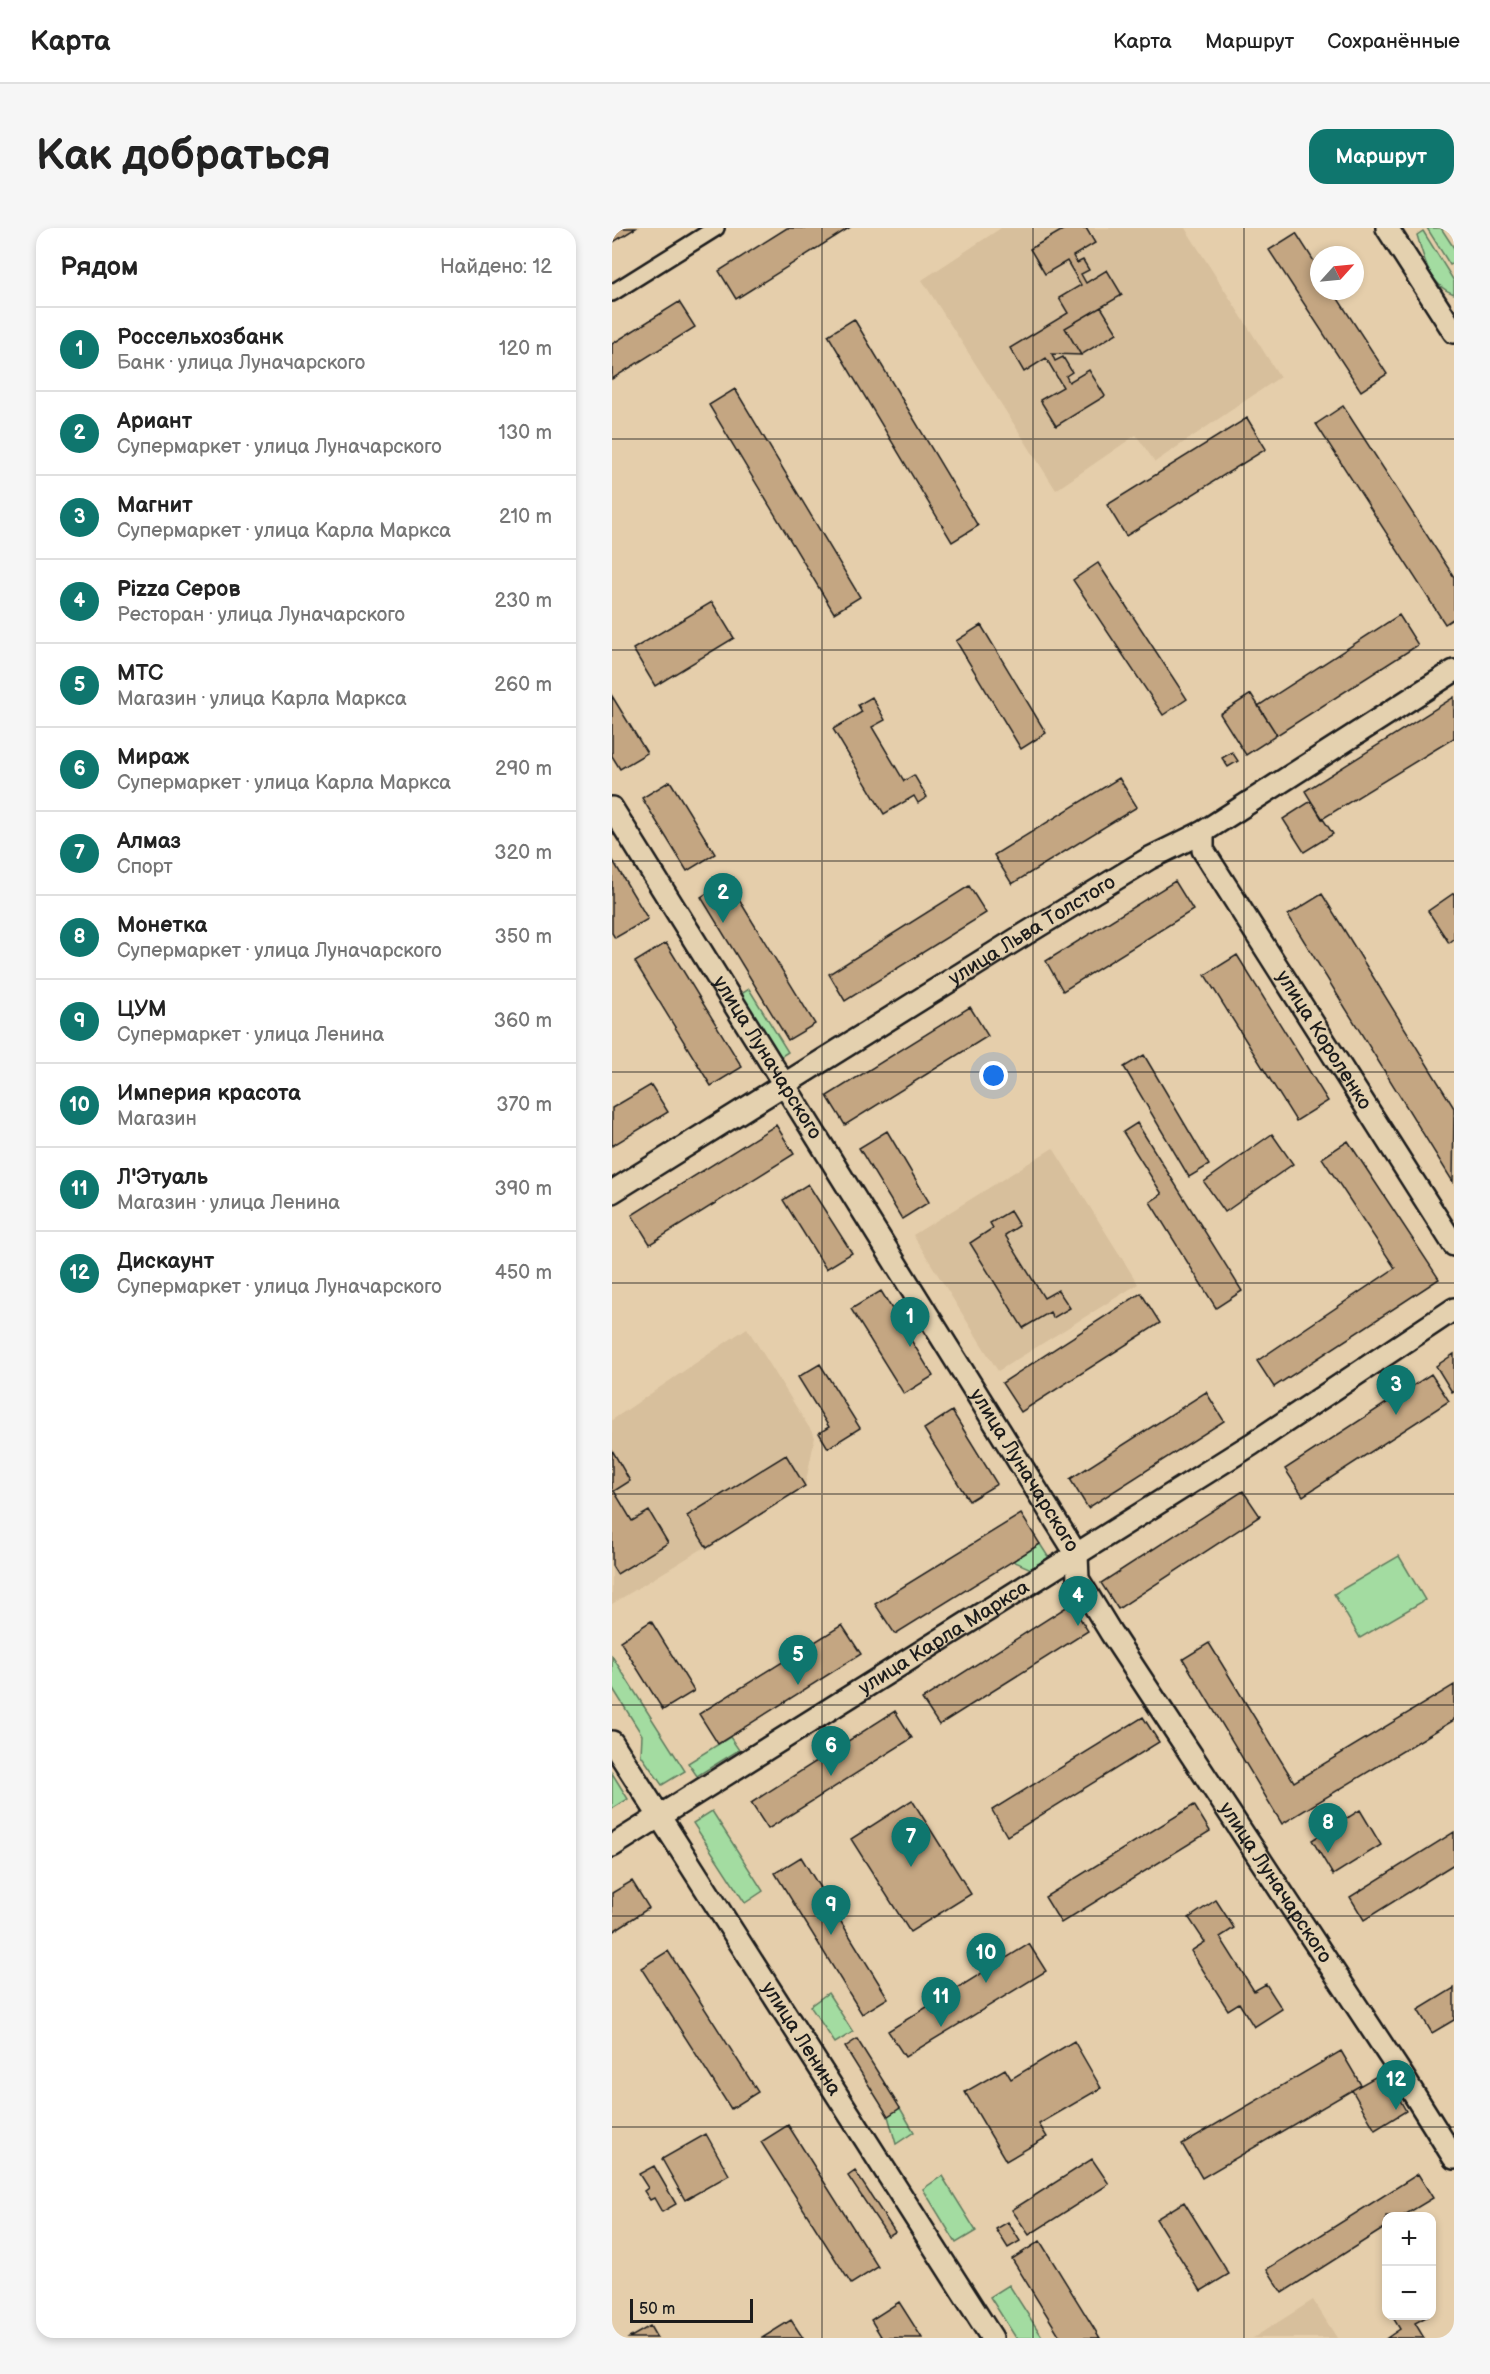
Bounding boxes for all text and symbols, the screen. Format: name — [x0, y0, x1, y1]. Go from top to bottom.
text: Карта — [30, 25, 110, 58]
text: Карта — [1113, 29, 1172, 54]
text: Маршрут — [1205, 29, 1294, 54]
text: Сохранённые — [1327, 29, 1460, 54]
button: Маршрут — [1309, 129, 1454, 184]
text: Как добраться — [36, 131, 331, 182]
north arrow — [1310, 246, 1364, 300]
text: Рядом — [60, 252, 138, 283]
text: Найдено: 12 — [440, 255, 552, 279]
text: Россельхозбанк — [117, 324, 283, 351]
text: 1 — [75, 337, 84, 361]
text: 120 m — [499, 337, 552, 361]
text: Банк · улица Луначарского — [117, 351, 365, 375]
text: Ариант — [117, 408, 192, 435]
text: 2 — [74, 421, 85, 445]
text: 130 m — [498, 421, 552, 445]
text: Супермаркет · улица Луначарского — [117, 435, 442, 459]
text: Магнит — [117, 492, 193, 519]
text: 3 — [74, 505, 85, 529]
text: 210 m — [499, 505, 552, 529]
text: Супермаркет · улица Карла Маркса — [117, 519, 451, 543]
text: Pizza Серов — [117, 576, 240, 603]
text: 4 — [74, 589, 85, 613]
text: 230 m — [495, 589, 552, 613]
text: Ресторан · улица Луначарского — [117, 603, 405, 627]
text: МТС — [117, 660, 163, 687]
text: 5 — [74, 673, 85, 697]
text: 260 m — [494, 673, 552, 697]
text: Магазин · улица Карла Маркса — [117, 687, 407, 711]
text: Мираж — [117, 744, 189, 771]
text: 6 — [73, 757, 86, 781]
text: 290 m — [495, 757, 552, 781]
text: Супермаркет · улица Карла Маркса — [117, 771, 451, 795]
text: Алмаз — [117, 828, 181, 855]
text: 7 — [74, 841, 85, 865]
text: 320 m — [494, 841, 552, 865]
text: Спорт — [117, 855, 173, 879]
street label: улица Льва Толстого — [944, 870, 1120, 991]
pin: 2 — [704, 874, 742, 923]
text: Монетка — [117, 912, 207, 939]
text: 8 — [73, 925, 86, 949]
text: 350 m — [495, 925, 552, 949]
text: Супермаркет · улица Луначарского — [117, 939, 442, 963]
street label: улица Короленко — [1271, 966, 1377, 1114]
street label: улица Луначарского — [708, 972, 827, 1144]
text: ЦУМ — [117, 996, 167, 1023]
text: 9 — [74, 1009, 85, 1033]
text: 360 m — [494, 1009, 552, 1033]
text: Супермаркет · улица Ленина — [117, 1023, 384, 1047]
your location — [979, 1061, 1008, 1090]
text: Империя красота — [117, 1080, 301, 1107]
text: 10 — [69, 1093, 90, 1117]
text: 370 m — [496, 1093, 552, 1117]
text: Магазин — [117, 1107, 197, 1131]
text: Л'Этуаль — [117, 1164, 208, 1191]
text: 11 — [71, 1177, 88, 1201]
text: 390 m — [494, 1177, 552, 1201]
text: Магазин · улица Ленина — [117, 1191, 340, 1215]
text: Дискаунт — [117, 1248, 214, 1275]
text: 12 — [69, 1261, 90, 1285]
text: 450 m — [495, 1261, 552, 1285]
text: Супермаркет · улица Луначарского — [117, 1275, 442, 1299]
pin: 1 — [890, 1298, 930, 1347]
pin: 3 — [1376, 1366, 1416, 1415]
street label: улица Луначарского — [964, 1384, 1084, 1556]
street label: улица Карла Маркса — [854, 1575, 1034, 1700]
pin: 4 — [1058, 1576, 1098, 1626]
pin: 5 — [778, 1636, 818, 1685]
pin: 6 — [812, 1726, 850, 1776]
street label: улица Луначарского — [1214, 1798, 1337, 1968]
pin: 8 — [1308, 1804, 1348, 1853]
pin: 7 — [892, 1818, 930, 1867]
pin: 9 — [812, 1886, 850, 1935]
pin: 10 — [966, 1934, 1006, 1983]
street label: улица Ленина — [756, 1977, 846, 2100]
pin: 11 — [922, 1978, 960, 2027]
pin: 12 — [1376, 2060, 1416, 2110]
map controls — [1382, 2212, 1436, 2320]
button: + — [1382, 2212, 1436, 2266]
button: − — [1382, 2266, 1436, 2320]
scale bar — [630, 2296, 753, 2324]
text: 50 m — [639, 2300, 675, 2319]

